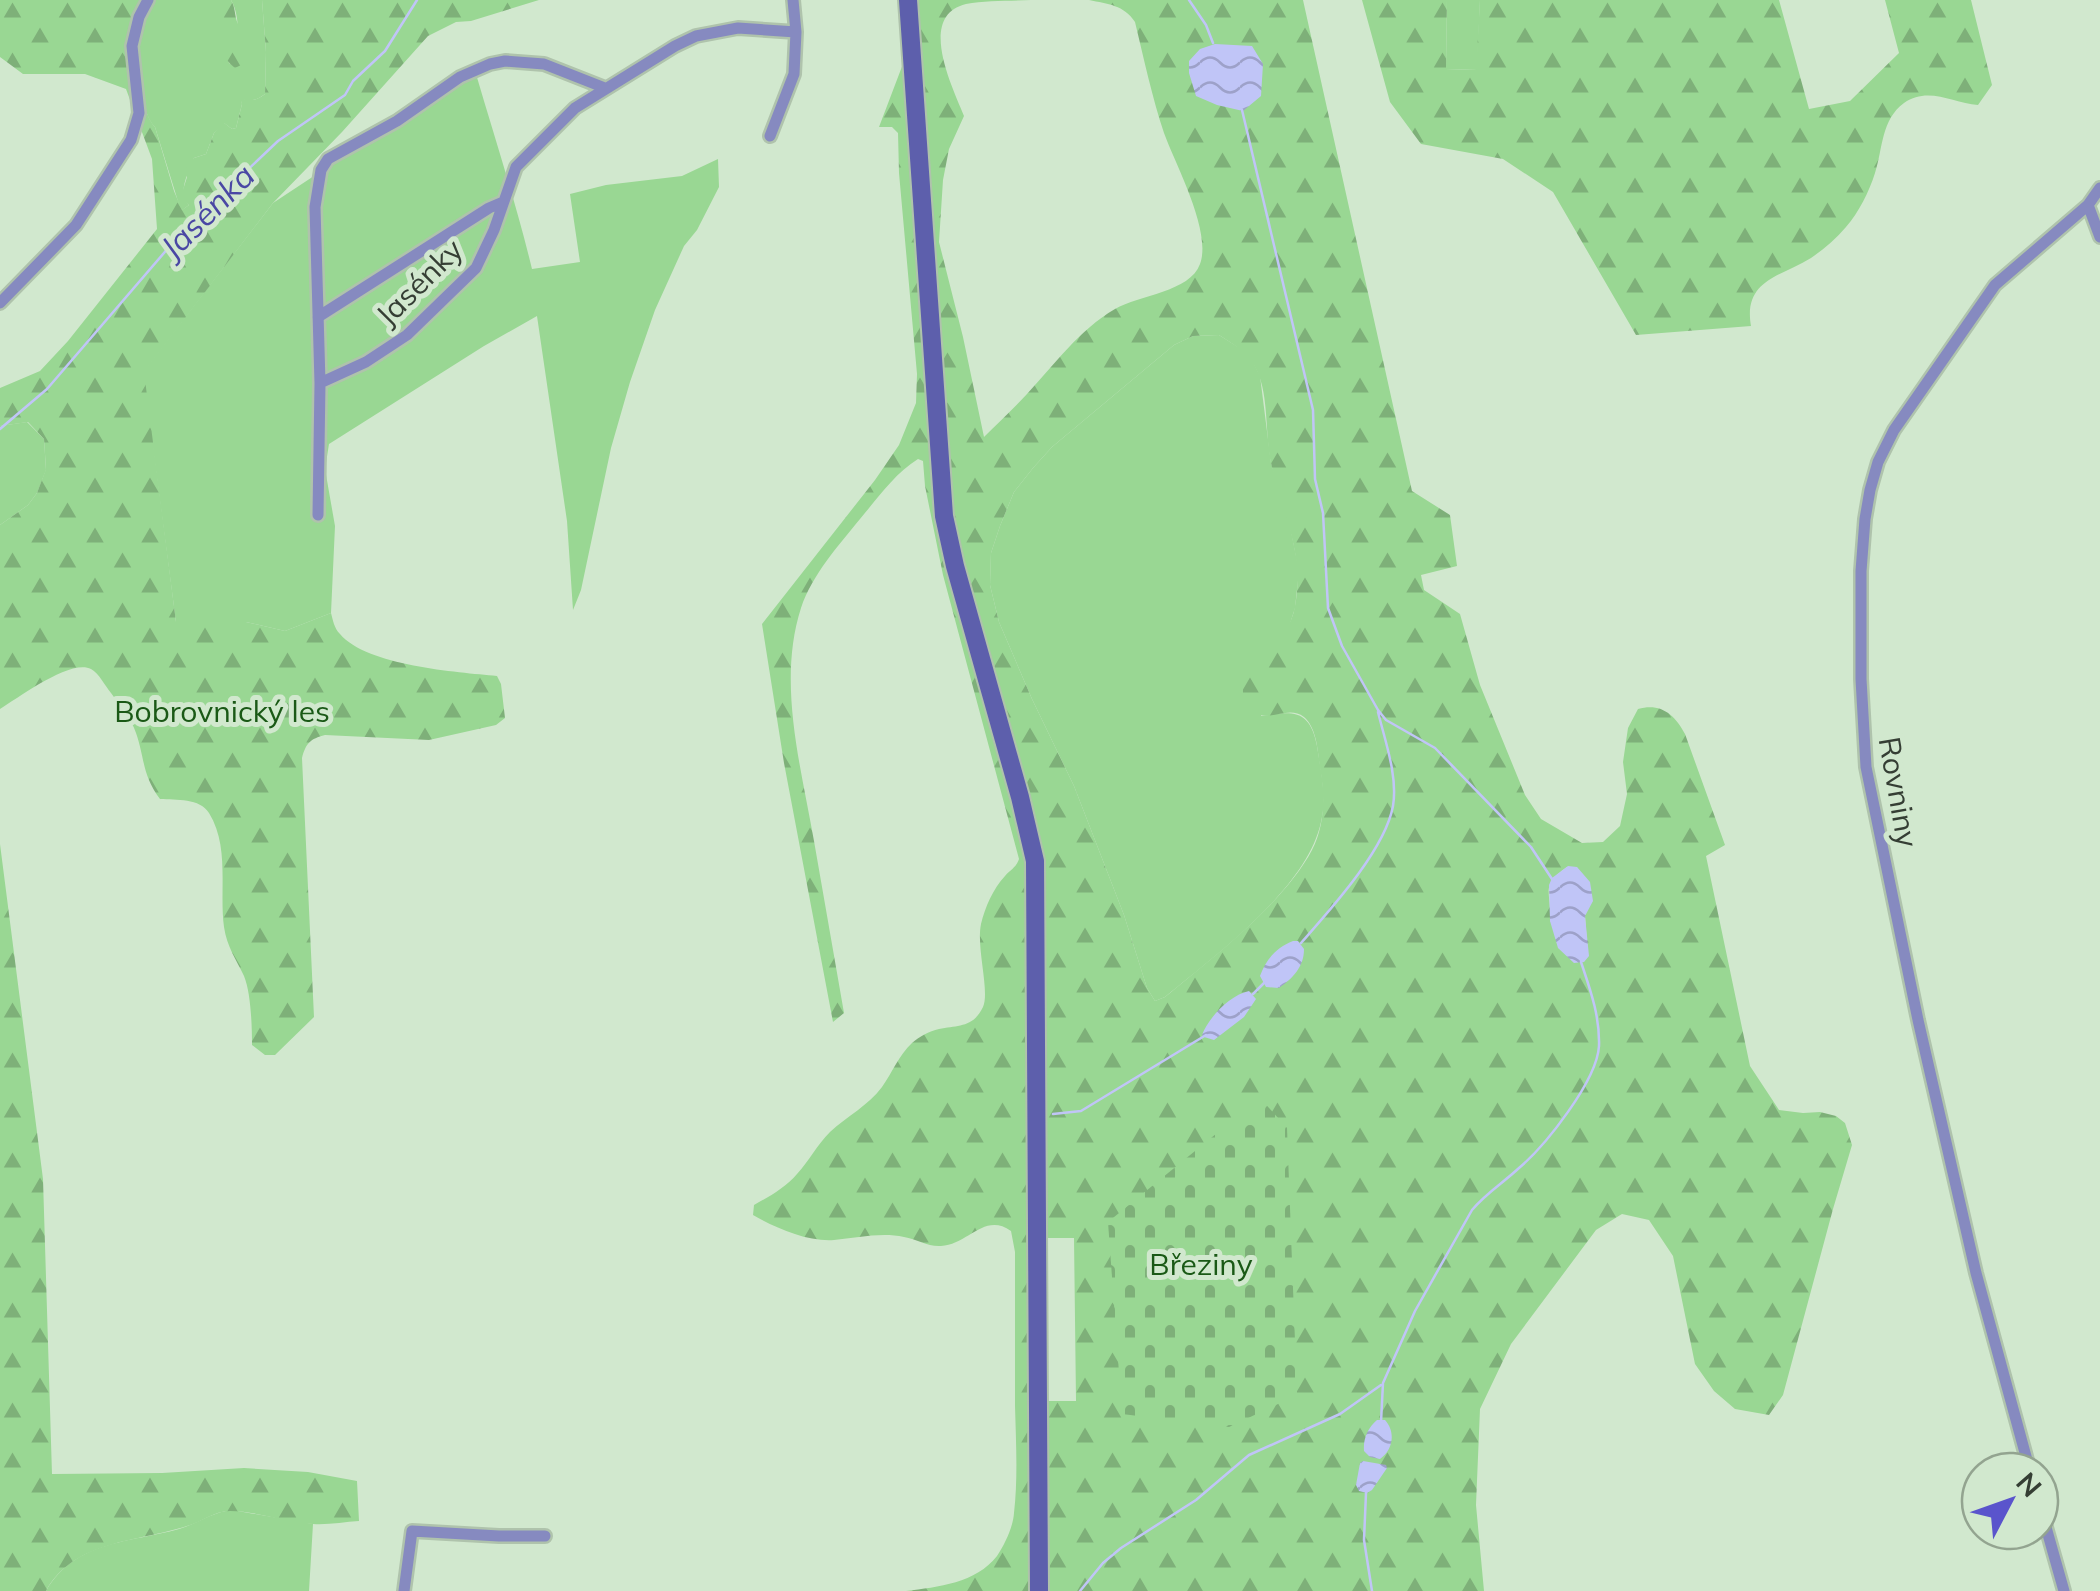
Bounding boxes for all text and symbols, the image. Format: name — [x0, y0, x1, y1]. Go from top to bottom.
water label: Jasénka — [149, 155, 263, 269]
street label: Jasénky — [368, 230, 471, 333]
park label: Bobrovnický les — [114, 692, 330, 730]
street label: Rovniny — [1871, 734, 1927, 850]
park label: Březiny — [1149, 1245, 1253, 1283]
north arrow — [1960, 1451, 2060, 1551]
text: N — [2009, 1465, 2049, 1504]

